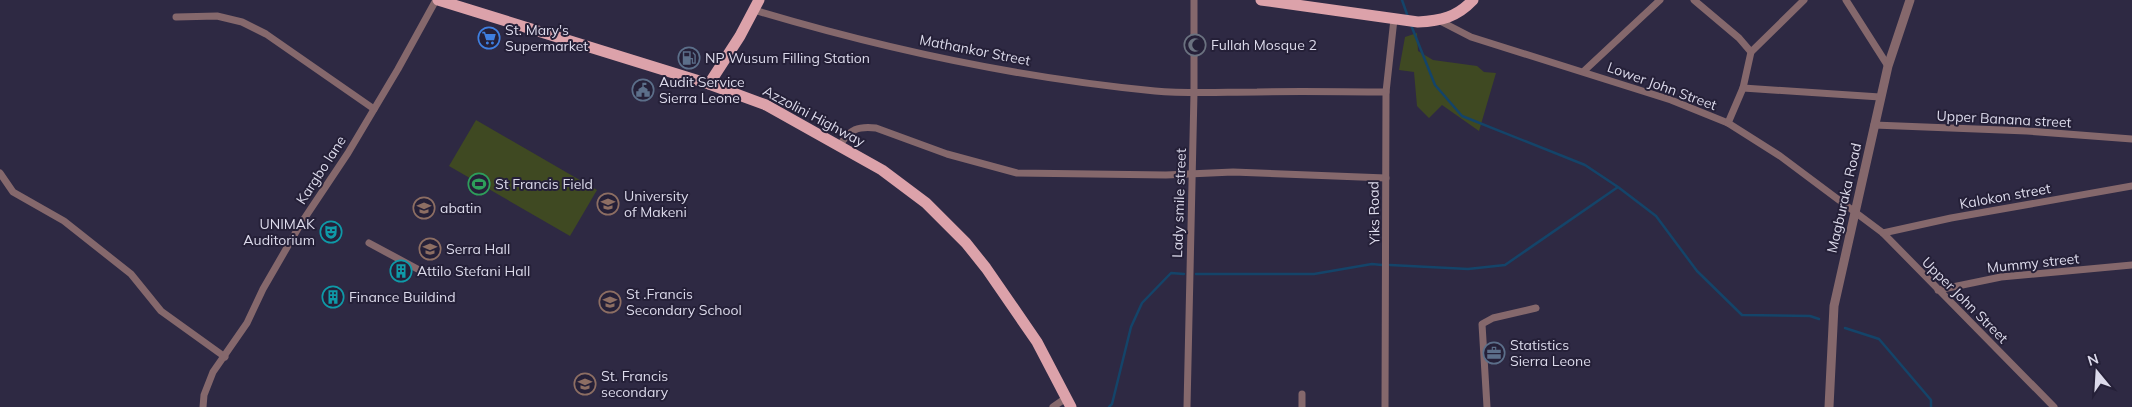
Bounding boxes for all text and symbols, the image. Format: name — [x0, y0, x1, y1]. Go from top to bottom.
place label: St. Mary's Supermarket — [505, 21, 588, 55]
supermarket icon: St. Mary's Supermarket — [477, 26, 501, 50]
street label: Mathankor Street — [918, 30, 1032, 70]
mosque icon: Fullah Mosque 2 — [1183, 33, 1207, 57]
place label: Fullah Mosque 2 — [1211, 36, 1317, 54]
fuel station icon: NP Wusum Filling Station — [677, 46, 701, 70]
place label: NP Wusum Filling Station — [705, 49, 870, 67]
street label: Lower John Street — [1605, 58, 1719, 114]
place label: Audit Service Sierra Leone — [659, 73, 745, 107]
public building icon: Audit Service Sierra Leone — [631, 78, 655, 102]
street label: Azzolini Highway — [760, 82, 869, 151]
street label: Upper Banana street — [1936, 106, 2072, 132]
street label: Kargbo lane — [292, 132, 350, 208]
street label: Magburaka Road — [1823, 141, 1865, 255]
street label: Lady smile street — [1168, 148, 1190, 258]
sports icon: St Francis Field — [467, 172, 491, 196]
place label: St Francis Field — [495, 175, 593, 193]
street label: Kalokon street — [1958, 179, 2052, 213]
street label: Yiks Road — [1364, 181, 1384, 246]
place label: University of Makeni — [624, 187, 689, 221]
school or university icon: University of Makeni — [596, 192, 620, 216]
school or university icon: abatin — [412, 196, 436, 220]
place label: abatin — [440, 199, 482, 217]
place label: UNIMAK Auditorium — [243, 215, 316, 249]
theatre icon: UNIMAK Auditorium — [319, 220, 343, 244]
school or university icon: Serra Hall — [418, 237, 442, 261]
place label: Serra Hall — [446, 240, 510, 258]
street label: Mummy street — [1986, 249, 2080, 277]
street label: Upper John Street — [1918, 253, 2012, 347]
building icon: Attilo Stefani Hall — [389, 259, 413, 283]
place label: Attilo Stefani Hall — [417, 262, 530, 280]
building icon: Finance Buildind — [321, 285, 345, 309]
place label: St .Francis Secondary School — [626, 285, 742, 319]
place label: Finance Buildind — [349, 288, 456, 306]
school or university icon: St .Francis Secondary School — [598, 290, 622, 314]
place label: Statistics Sierra Leone — [1510, 336, 1591, 370]
office icon: Statistics Sierra Leone — [1482, 341, 1506, 365]
north arrow — [2072, 347, 2122, 397]
text: N — [2085, 349, 2101, 370]
place label: St. Francis secondary — [601, 367, 669, 401]
school or university icon: St. Francis secondary — [573, 372, 597, 396]

